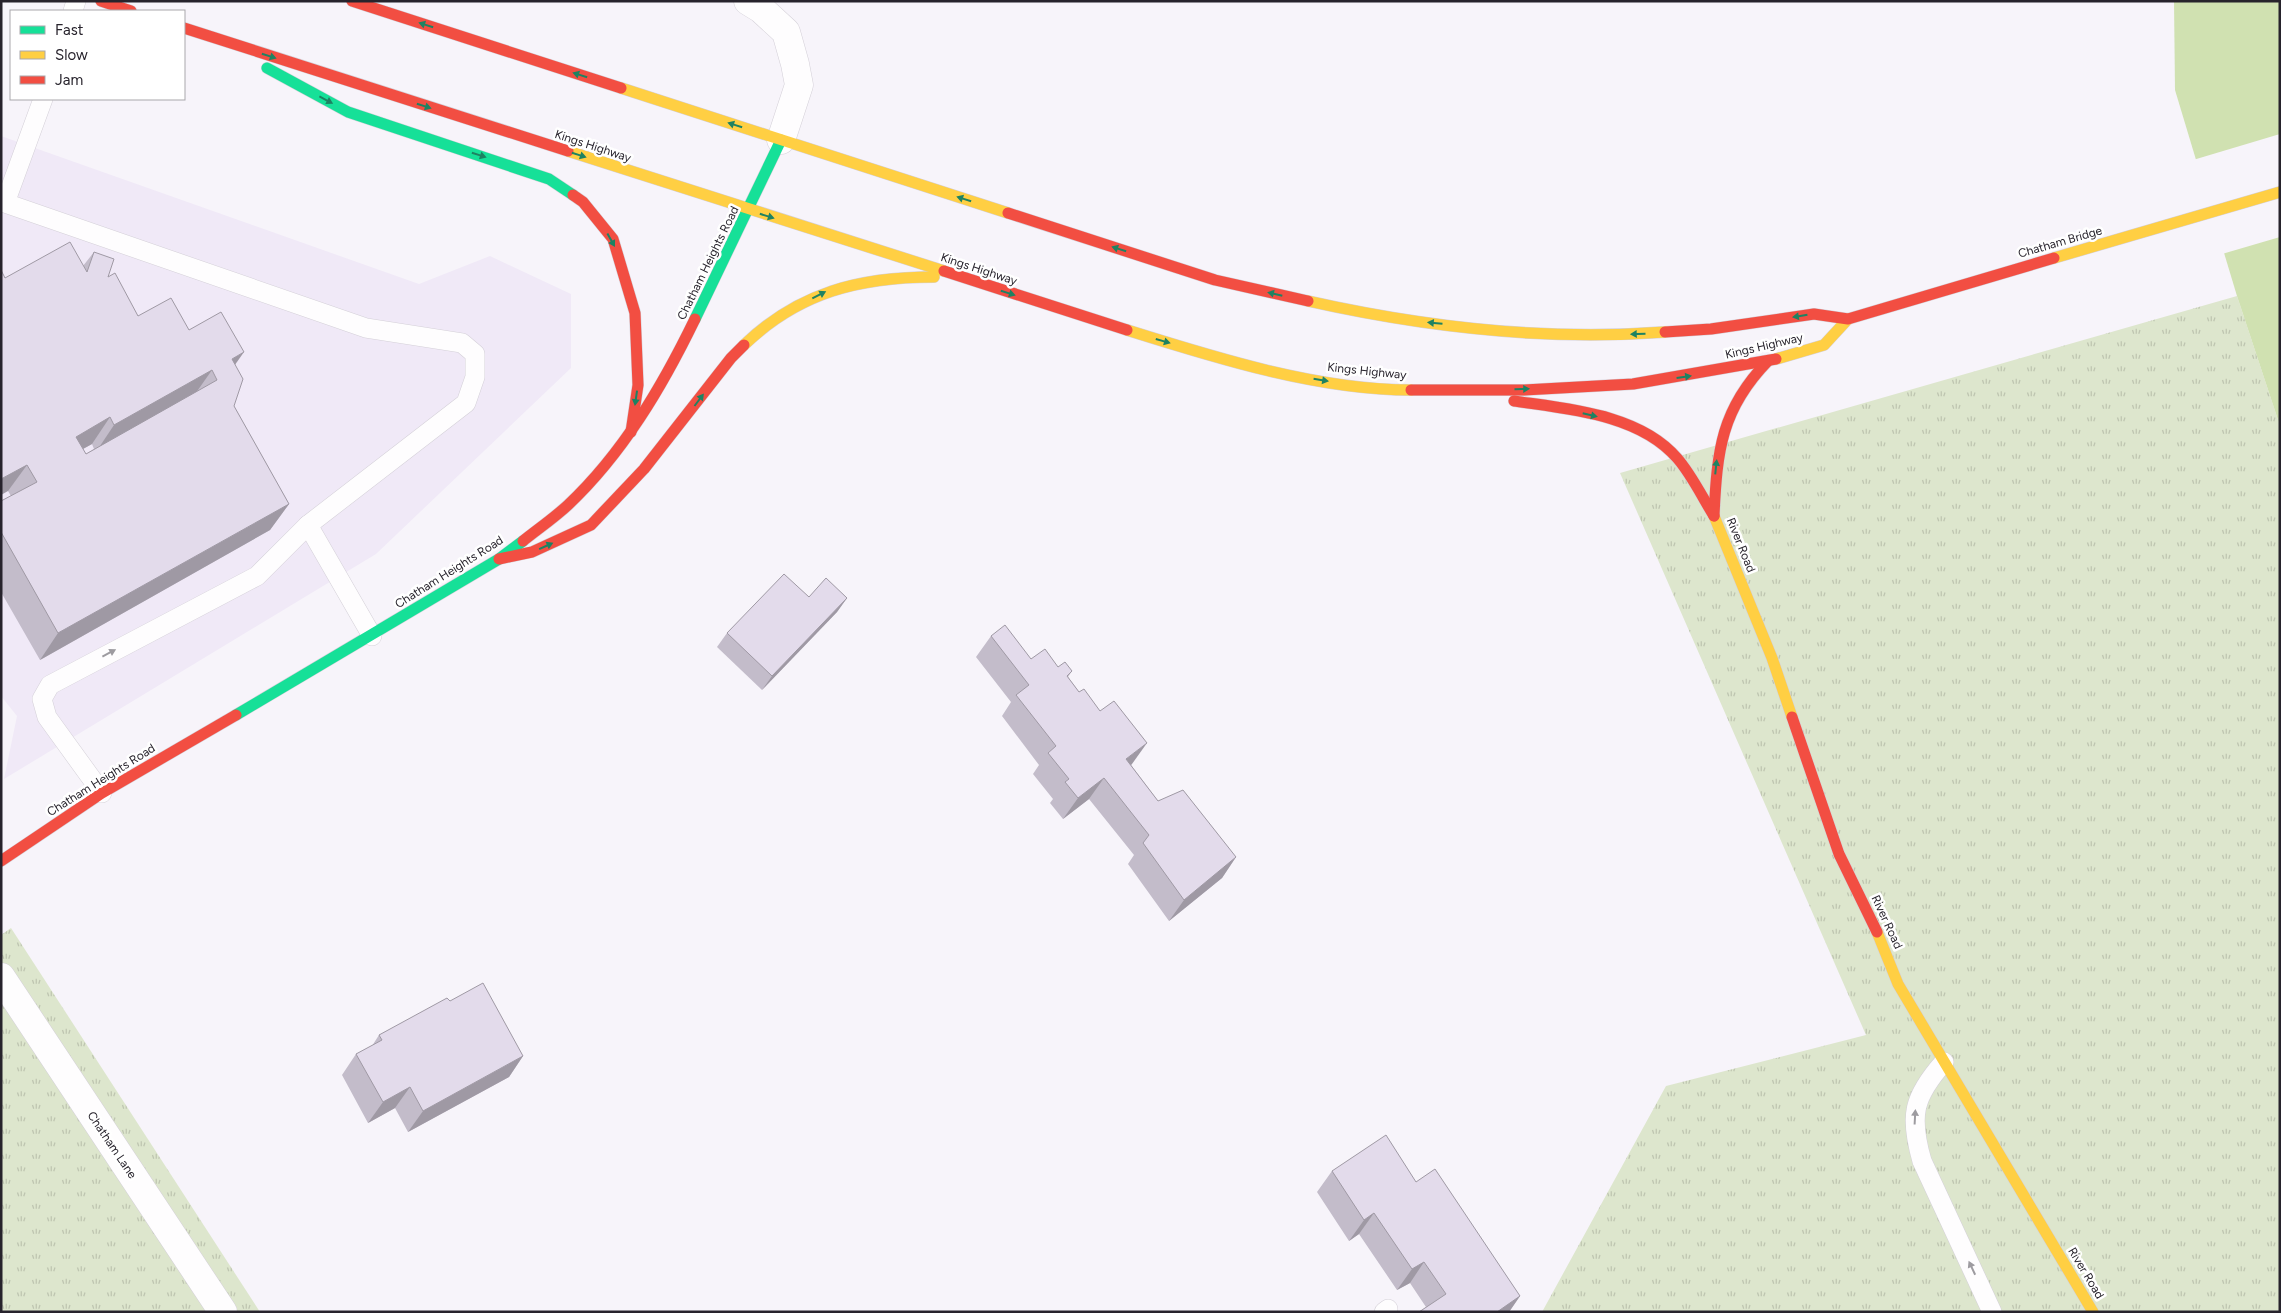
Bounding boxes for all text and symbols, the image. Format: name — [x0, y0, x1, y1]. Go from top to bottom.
legend — [10, 10, 185, 100]
text: Fast — [55, 21, 84, 39]
one-way arrow — [418, 21, 433, 28]
text: Slow — [55, 46, 88, 64]
one-way arrow — [262, 53, 277, 60]
text: Jam — [55, 71, 83, 89]
one-way arrow — [573, 71, 588, 78]
one-way arrow — [319, 96, 333, 104]
one-way arrow — [417, 102, 432, 110]
one-way arrow — [727, 121, 742, 129]
street label: Kings Highway — [553, 127, 634, 165]
one-way arrow — [471, 152, 486, 160]
one-way arrow — [571, 152, 586, 160]
one-way arrow — [957, 195, 972, 202]
street label: Chatham Heights Road — [674, 204, 742, 322]
one-way arrow — [759, 212, 774, 220]
street label: Chatham Bridge — [2016, 223, 2104, 261]
one-way arrow — [607, 232, 615, 247]
one-way arrow — [1111, 245, 1126, 253]
street label: Kings Highway — [939, 250, 1020, 288]
one-way arrow — [1001, 289, 1016, 297]
one-way arrow — [1268, 290, 1283, 298]
one-way arrow — [812, 291, 827, 299]
one-way arrow — [1791, 312, 1807, 320]
one-way arrow — [1426, 319, 1442, 327]
one-way arrow — [1630, 330, 1646, 338]
street label: Kings Highway — [1724, 330, 1805, 362]
one-way arrow — [1156, 338, 1171, 346]
street label: Kings Highway — [1327, 360, 1408, 382]
one-way arrow — [1676, 373, 1692, 381]
one-way arrow — [1313, 377, 1329, 385]
one-way arrow — [1515, 385, 1531, 393]
one-way arrow — [632, 390, 640, 406]
one-way arrow — [694, 394, 704, 407]
one-way arrow — [1583, 411, 1598, 419]
one-way arrow — [1712, 459, 1720, 475]
street label: River Road — [1724, 516, 1758, 574]
street label: Chatham Heights Road — [392, 533, 506, 611]
one-way arrow — [539, 541, 553, 549]
one-way arrow — [102, 649, 117, 657]
street label: Chatham Heights Road — [44, 741, 158, 819]
street label: River Road — [1868, 893, 1906, 951]
street label: Chatham Lane — [84, 1109, 140, 1181]
one-way arrow — [1912, 1109, 1920, 1125]
street label: River Road — [2065, 1245, 2107, 1301]
one-way arrow — [1968, 1260, 1976, 1275]

